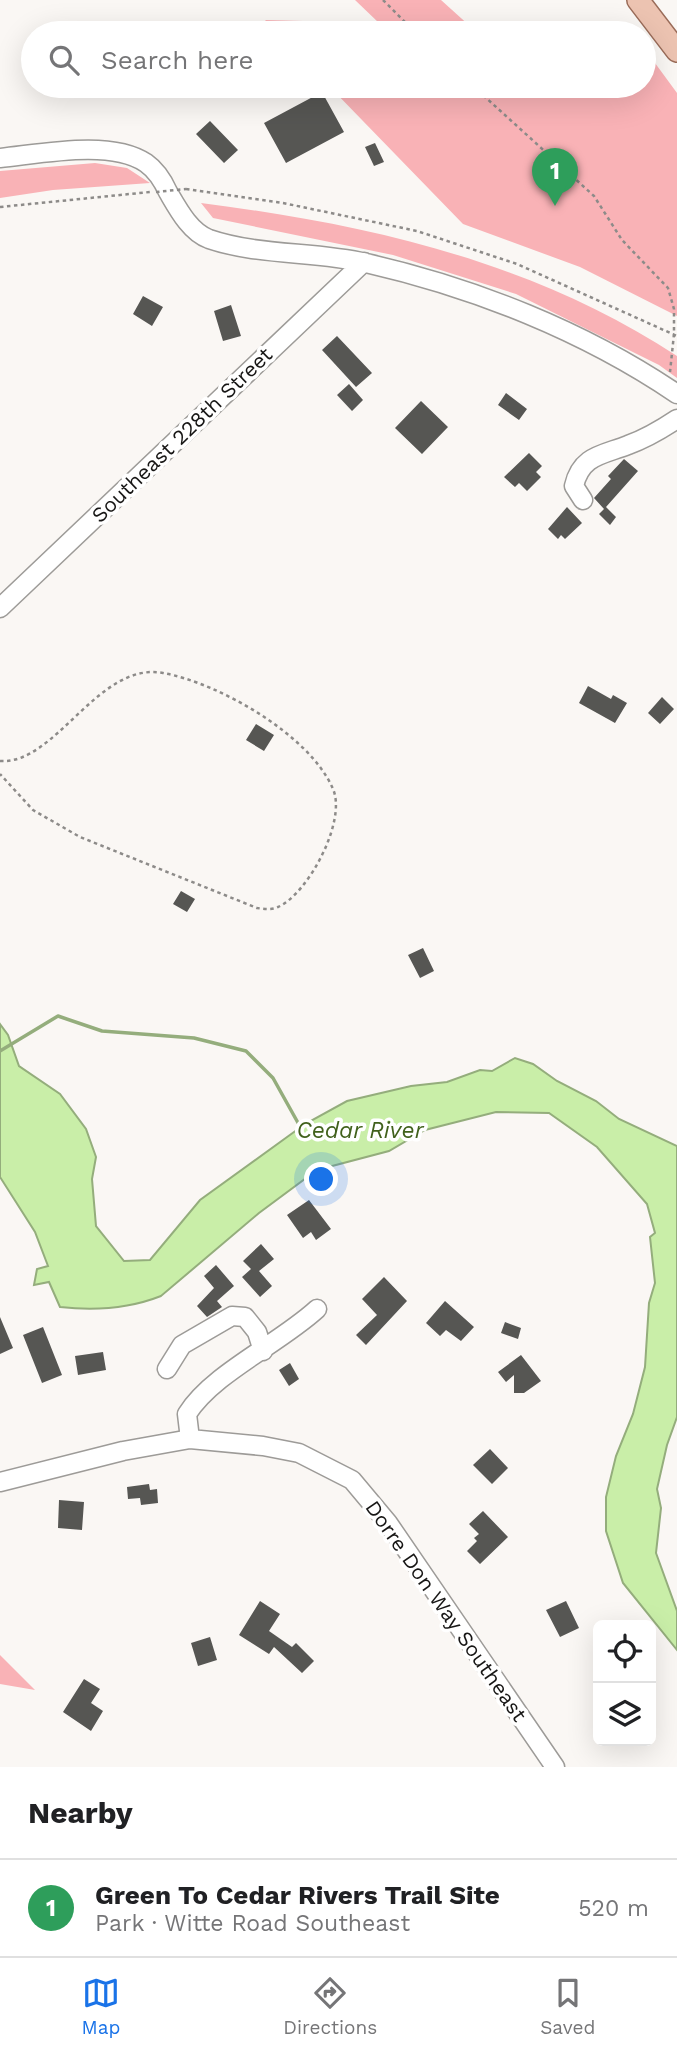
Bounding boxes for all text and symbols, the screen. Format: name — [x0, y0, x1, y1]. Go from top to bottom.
search box — [21, 21, 656, 98]
icon: search — [45, 41, 83, 79]
text: Search here — [101, 45, 253, 75]
pin: 1 — [532, 148, 578, 206]
street label: Southeast 228th Street — [86, 342, 277, 527]
water label: Cedar River — [296, 1117, 425, 1144]
your location — [304, 1162, 338, 1196]
street label: Dorre Don Way Southeast — [360, 1495, 532, 1726]
map controls — [593, 1620, 656, 1746]
button: locate — [593, 1620, 656, 1683]
button: layers — [593, 1683, 656, 1746]
text: Nearby — [28, 1795, 133, 1830]
text: Green To Cedar Rivers Trail Site — [95, 1880, 500, 1910]
text: 1 — [46, 1895, 56, 1922]
text: 520 m — [578, 1895, 649, 1922]
text: Park · Witte Road Southeast — [95, 1910, 410, 1937]
tab: Map — [82, 1974, 120, 2039]
tab: Directions — [283, 1974, 377, 2039]
tab: Saved — [540, 1974, 595, 2039]

